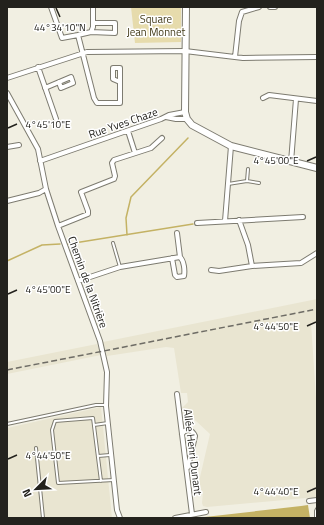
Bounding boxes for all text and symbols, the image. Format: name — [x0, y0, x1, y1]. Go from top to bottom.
park label: Square Jean Monnet — [127, 11, 185, 40]
text: 44°34'10"N — [34, 20, 86, 35]
street label: Rue Yves Chaze — [86, 104, 160, 142]
text: 4°45'10"E — [26, 117, 71, 132]
text: 4°45'00"E — [254, 153, 299, 168]
street label: Chemin de la Nitrière — [64, 234, 112, 330]
text: 4°45'00"E — [26, 282, 71, 297]
text: 4°44'50"E — [254, 319, 299, 334]
street label: Allée Henri Dunant — [180, 408, 206, 496]
text: 4°44'50"E — [26, 448, 71, 463]
north arrow — [16, 469, 56, 509]
text: 4°44'40"E — [254, 484, 299, 499]
text: N — [18, 486, 36, 500]

